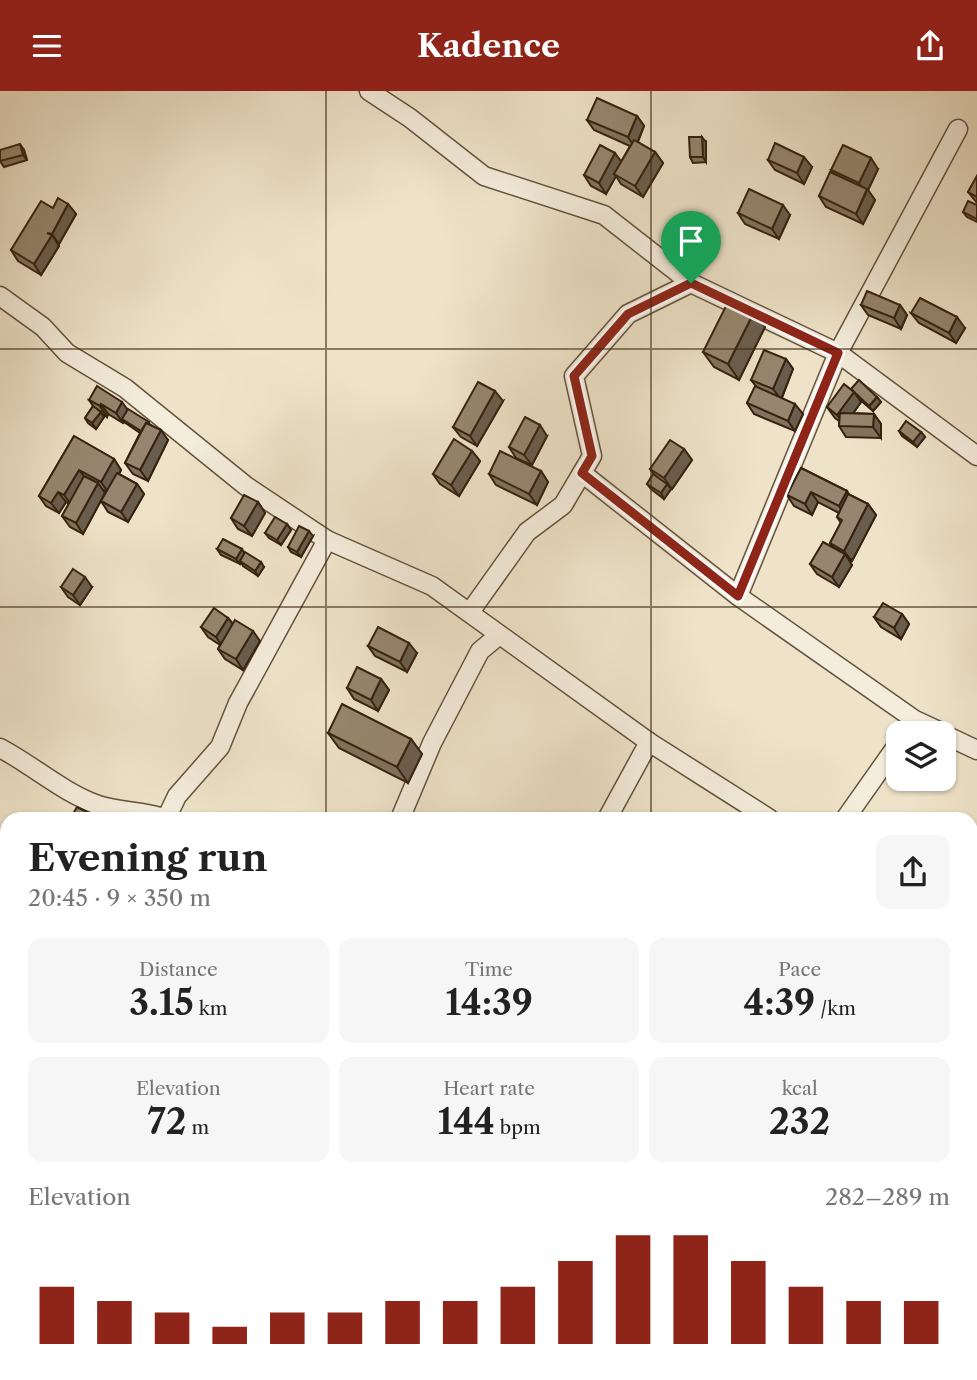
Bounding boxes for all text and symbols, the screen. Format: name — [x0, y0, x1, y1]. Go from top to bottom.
text: Kadence — [417, 26, 560, 65]
icon: menu — [28, 27, 66, 65]
icon: share — [911, 27, 949, 65]
pin — [661, 211, 721, 283]
icon: arrive — [672, 222, 710, 260]
map controls — [886, 721, 956, 791]
button: layers — [886, 721, 956, 791]
text: Evening run — [28, 834, 268, 881]
button: share — [876, 835, 950, 909]
text: 20:45 · 9 × 350 m — [28, 884, 211, 912]
text: Distance — [139, 958, 218, 981]
text: Time — [465, 958, 513, 981]
text: Pace — [778, 958, 821, 981]
text: 3.15 — [129, 981, 194, 1024]
text: 14:39 — [445, 981, 533, 1024]
text: 4:39 — [743, 981, 815, 1024]
text: km — [194, 997, 227, 1020]
text: /km — [815, 997, 856, 1020]
text: Elevation — [136, 1077, 221, 1100]
text: Heart rate — [443, 1077, 535, 1100]
text: kcal — [782, 1077, 818, 1100]
text: 72 — [147, 1100, 186, 1143]
text: 144 — [437, 1100, 495, 1143]
text: 232 — [769, 1100, 830, 1143]
text: m — [186, 1116, 209, 1139]
text: bpm — [495, 1116, 541, 1139]
text: Elevation — [28, 1183, 131, 1211]
text: 282–289 m — [825, 1183, 950, 1211]

